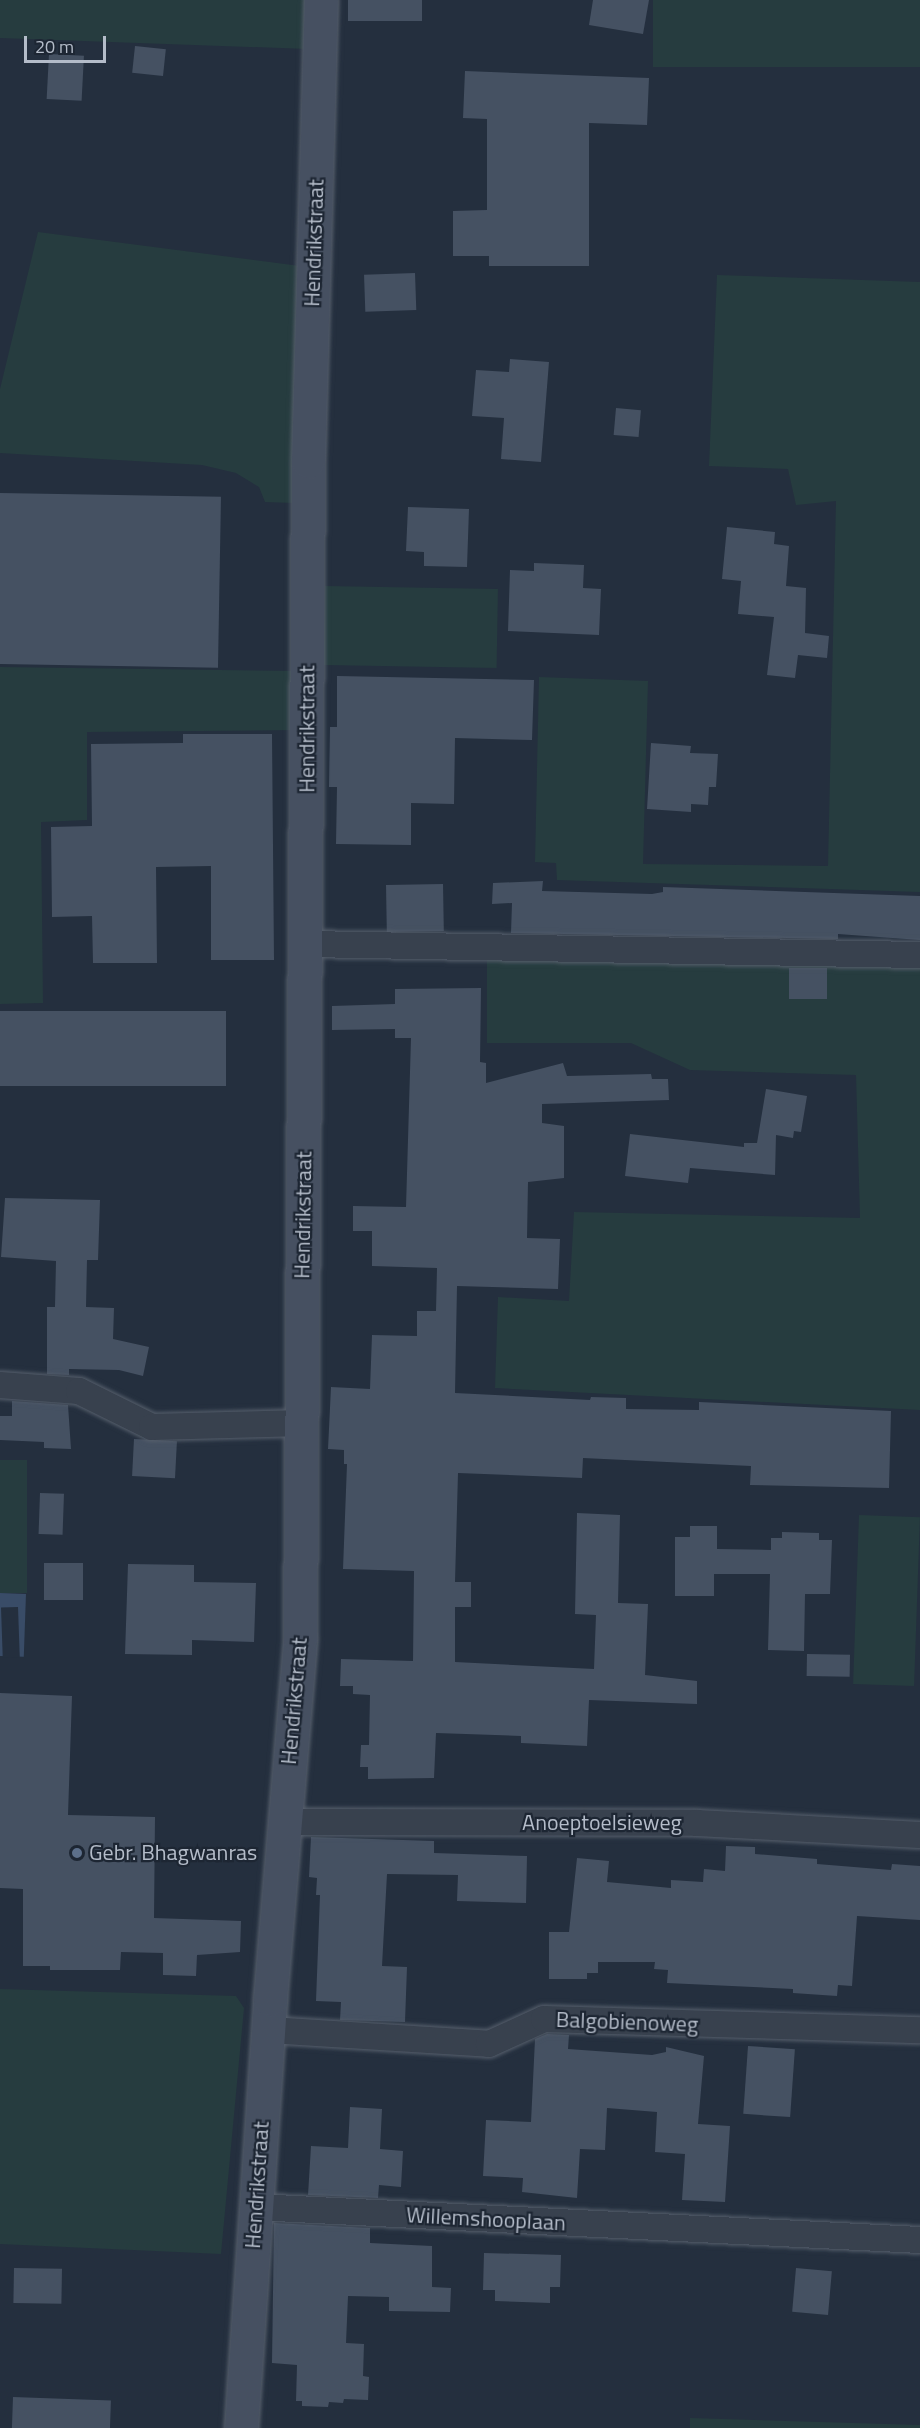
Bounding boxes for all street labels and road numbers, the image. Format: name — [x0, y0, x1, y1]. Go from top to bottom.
street label: Hendrikstraat — [299, 179, 329, 307]
street label: Hendrikstraat — [294, 665, 320, 793]
street label: Hendrikstraat — [289, 1151, 317, 1279]
street label: Hendrikstraat — [275, 1636, 313, 1766]
street label: Anoeptoelsieweg — [522, 1810, 682, 1836]
street label: Balgobienoweg — [555, 2006, 699, 2038]
street label: Hendrikstraat — [239, 2120, 275, 2250]
street label: Willemshooplaan — [406, 2202, 566, 2236]

